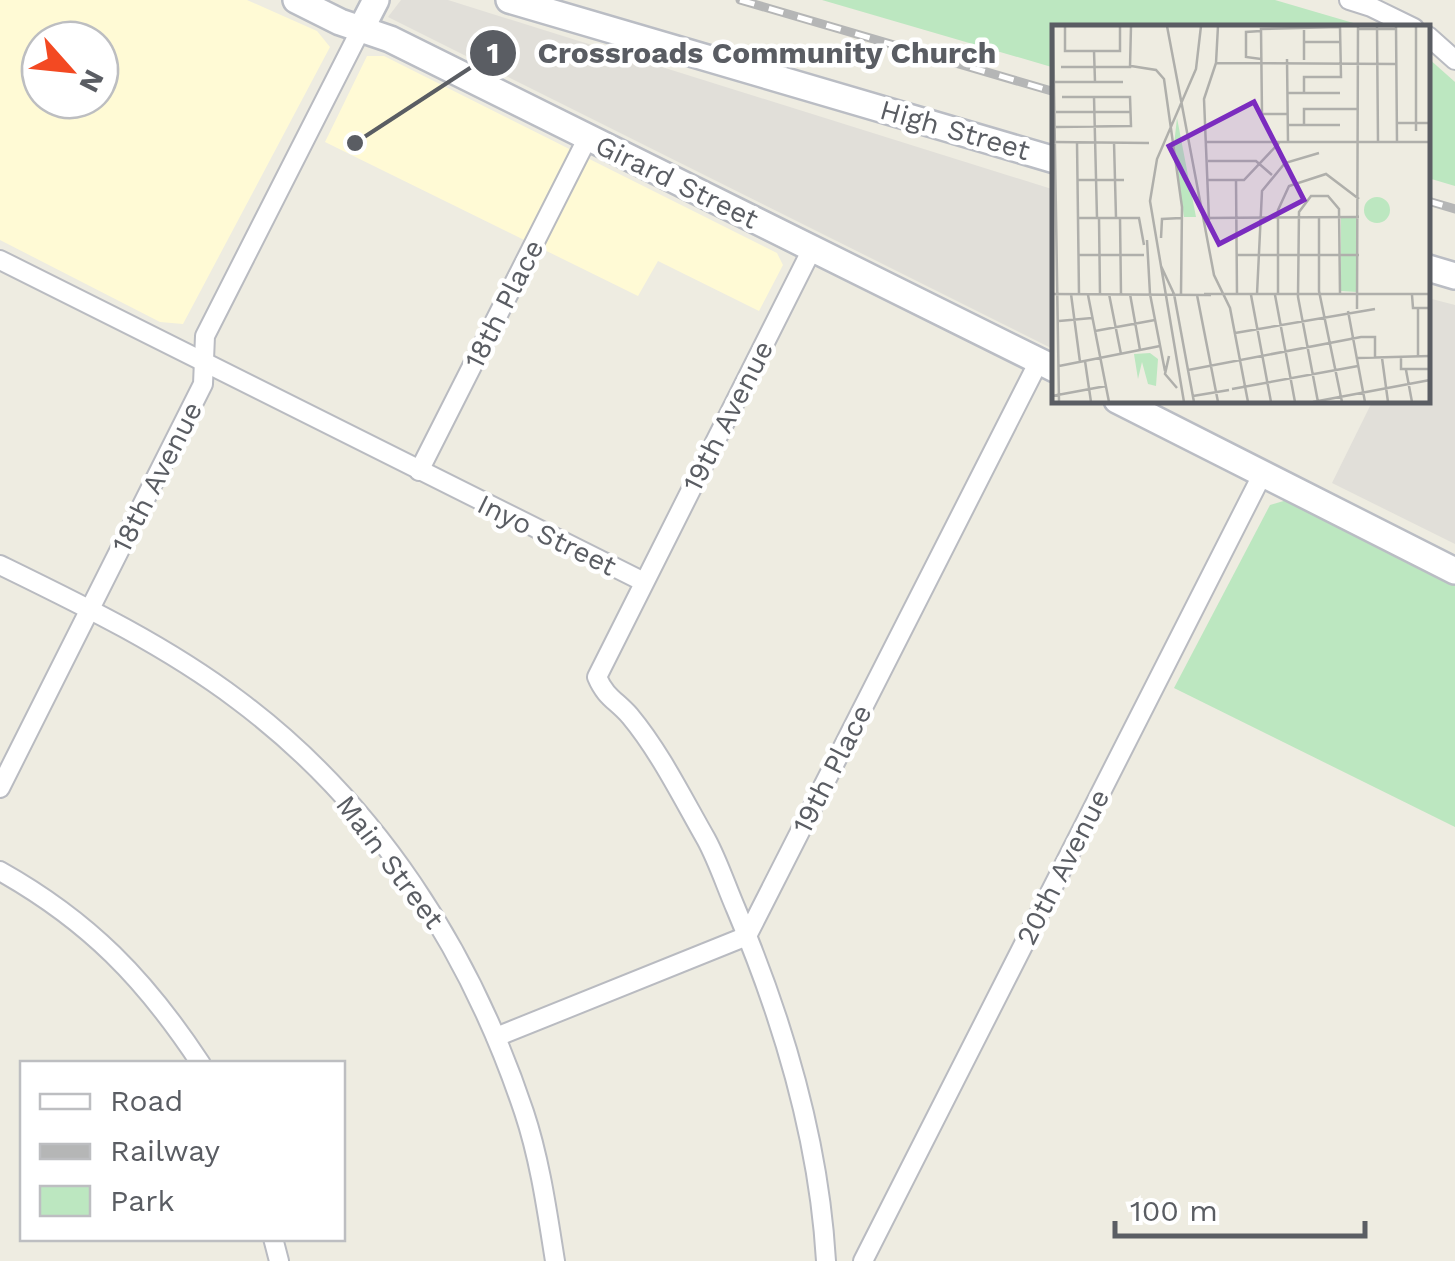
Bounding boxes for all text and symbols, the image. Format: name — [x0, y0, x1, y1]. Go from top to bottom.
north arrow — [20, 20, 120, 120]
callout: Crossroads Community Church — [468, 23, 1017, 83]
inset map — [1052, 25, 1430, 402]
text: 1 — [487, 35, 499, 70]
text: Crossroads Community Church — [538, 35, 996, 70]
text: N — [72, 64, 111, 98]
street label: High Street — [876, 93, 1034, 167]
street label: Girard Street — [590, 128, 764, 236]
street label: 18th Place — [457, 234, 551, 374]
street label: 19th Avenue — [676, 335, 780, 497]
street label: 18th Avenue — [105, 396, 209, 558]
street label: Inyo Street — [472, 487, 622, 583]
street label: 19th Place — [785, 699, 879, 839]
street label: 20th Avenue — [1010, 784, 1116, 950]
street label: Main Street — [329, 789, 451, 935]
legend — [20, 1061, 345, 1241]
text: Road — [110, 1083, 183, 1118]
text: Railway — [110, 1133, 220, 1168]
scale bar — [1115, 1176, 1365, 1238]
text: Park — [110, 1183, 175, 1218]
text: 100 m — [1130, 1193, 1218, 1228]

